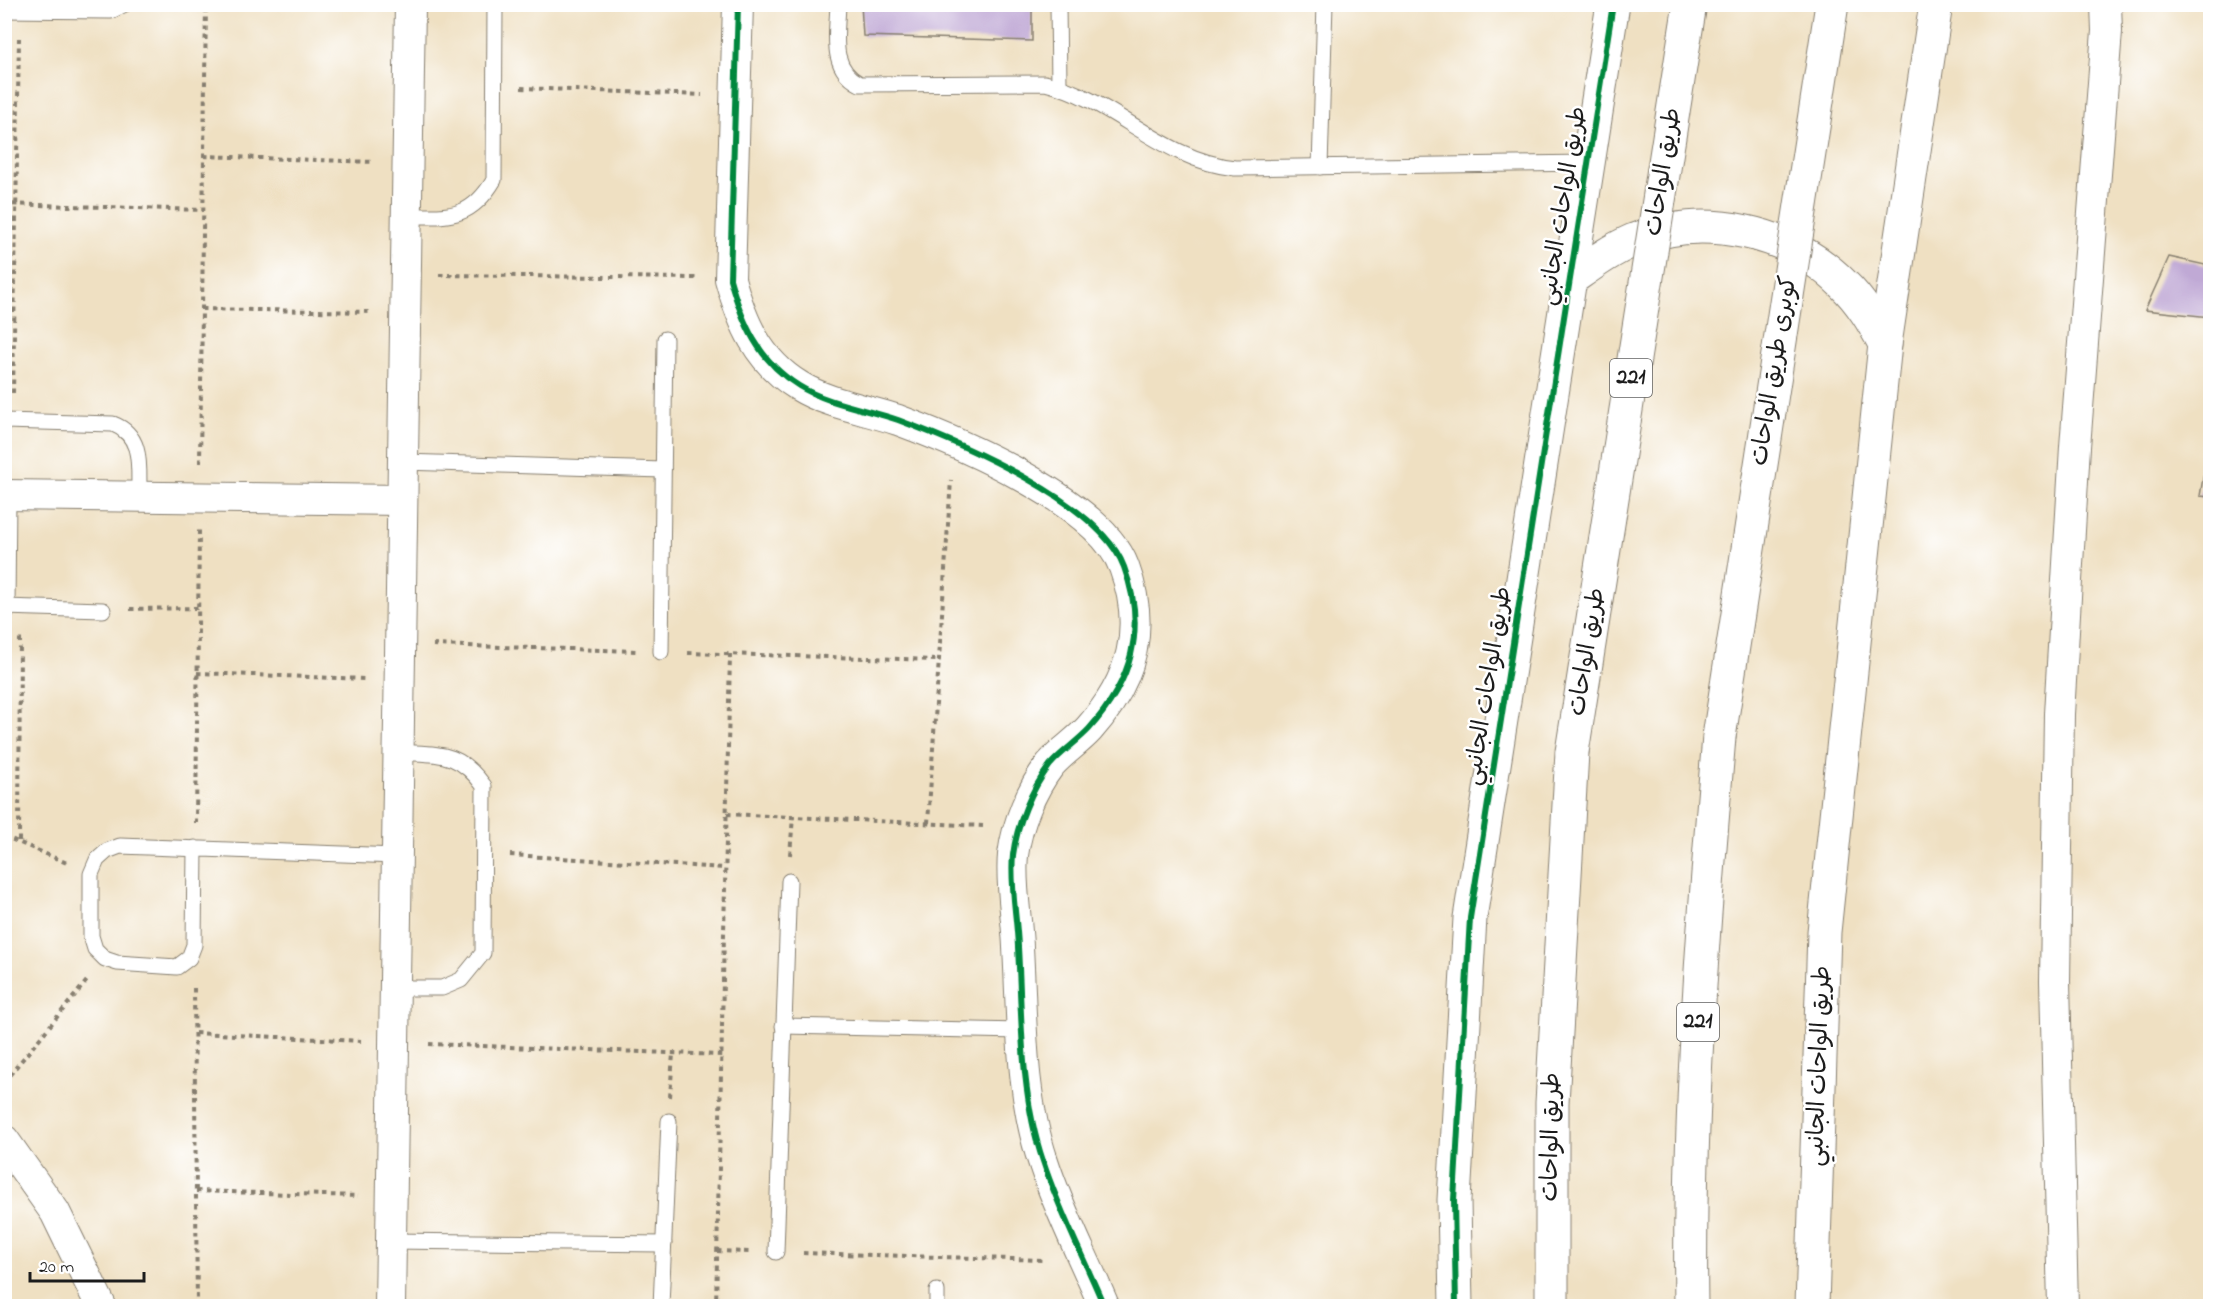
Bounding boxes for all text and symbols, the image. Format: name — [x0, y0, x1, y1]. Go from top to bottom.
street label: طريق الواحات الجانبي — [1531, 104, 1598, 308]
street label: طريق الواحات — [1637, 105, 1691, 239]
street label: كوبرى طريق الواحات — [1743, 274, 1807, 468]
road number: 221 — [1610, 359, 1652, 397]
street label: طريق الواحات الجانبي — [1456, 584, 1523, 788]
street label: طريق الواحات — [1561, 585, 1615, 719]
street label: طريق الواحات الجانبي — [1799, 965, 1842, 1167]
road number: 221 — [1677, 1003, 1719, 1041]
street label: طريق الواحات — [1533, 1072, 1571, 1202]
scale bar — [30, 1245, 144, 1283]
text: 20 m — [39, 1255, 74, 1281]

